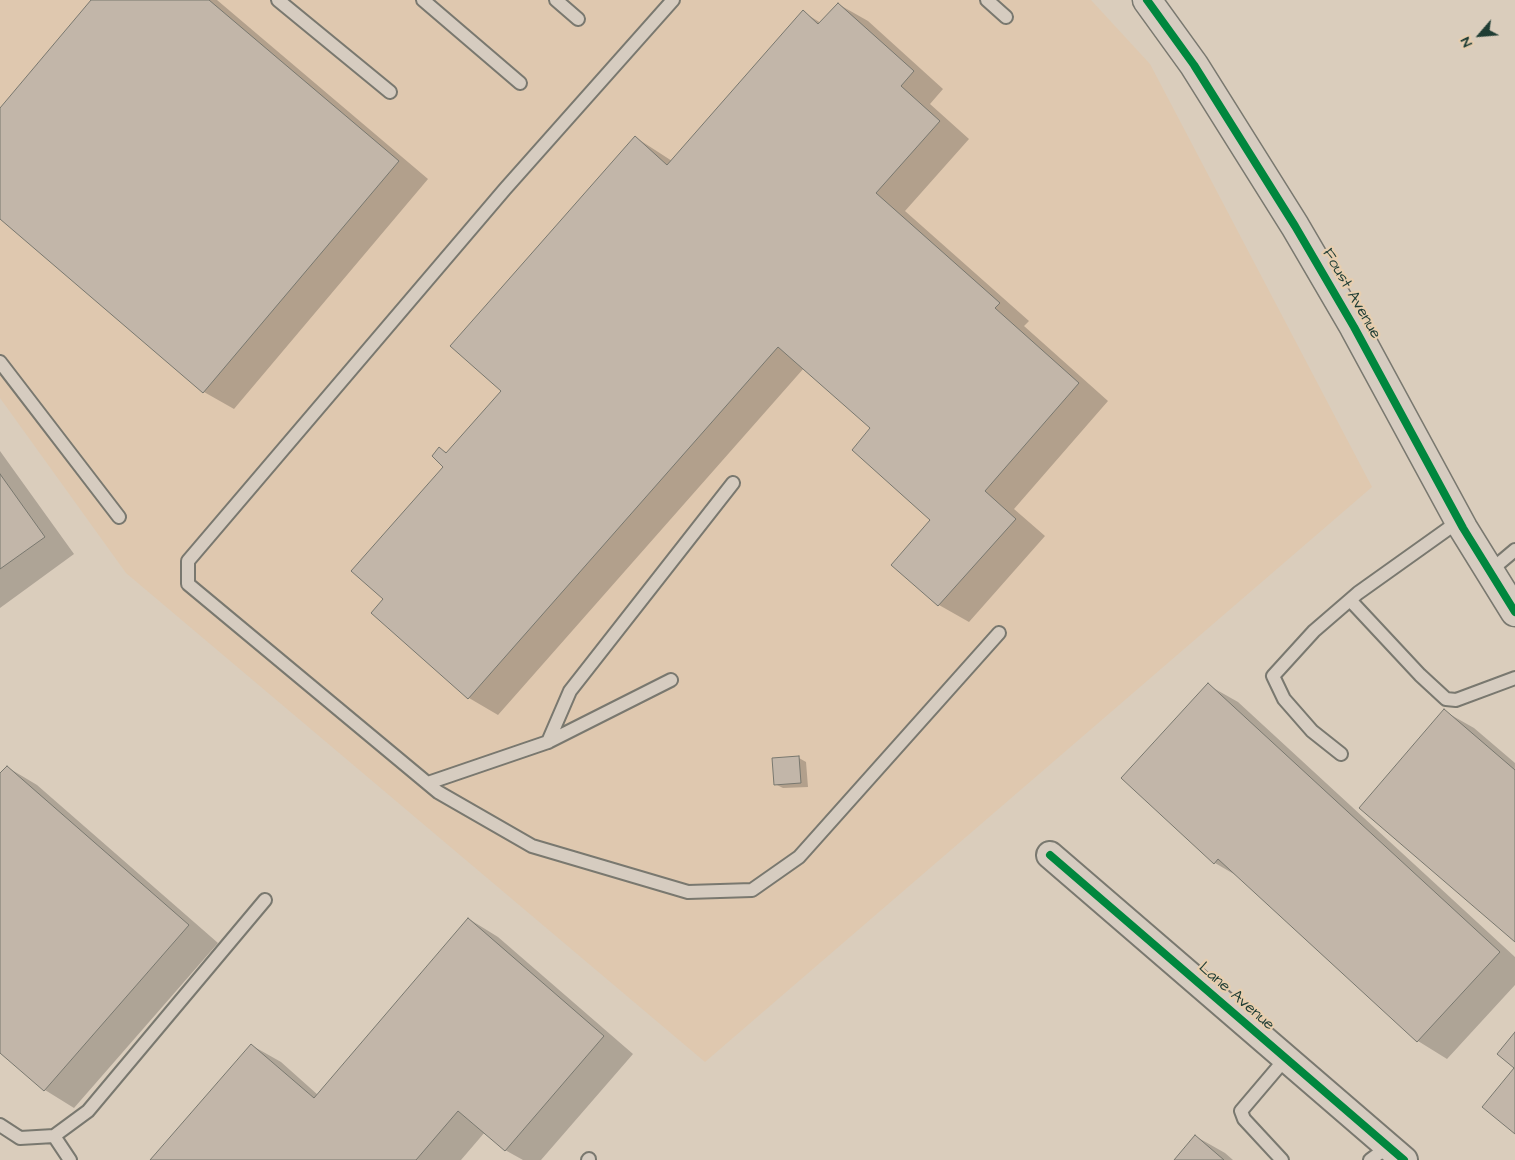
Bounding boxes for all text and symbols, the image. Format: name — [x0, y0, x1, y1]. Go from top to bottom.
north arrow — [1455, 10, 1505, 60]
text: N — [1456, 33, 1478, 50]
street label: Foust Avenue — [1317, 245, 1385, 343]
street label: Lane Avenue — [1194, 959, 1278, 1035]

